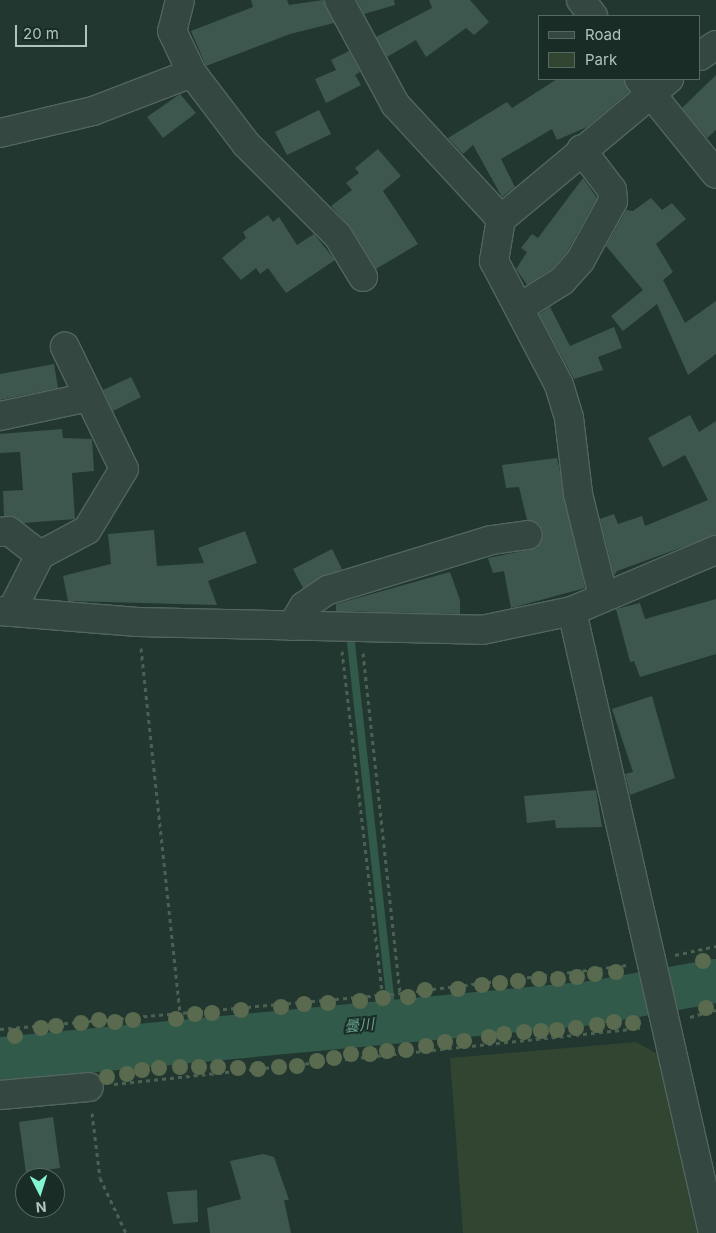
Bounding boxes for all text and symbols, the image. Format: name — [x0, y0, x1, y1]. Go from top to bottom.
scale bar — [18, 15, 90, 47]
legend — [538, 15, 701, 80]
text: 20 m — [23, 24, 59, 43]
text: Road — [585, 25, 621, 44]
text: Park — [585, 50, 617, 69]
water label: 曇川 — [343, 1015, 375, 1035]
north arrow — [15, 1168, 65, 1218]
text: N — [35, 1199, 47, 1216]

